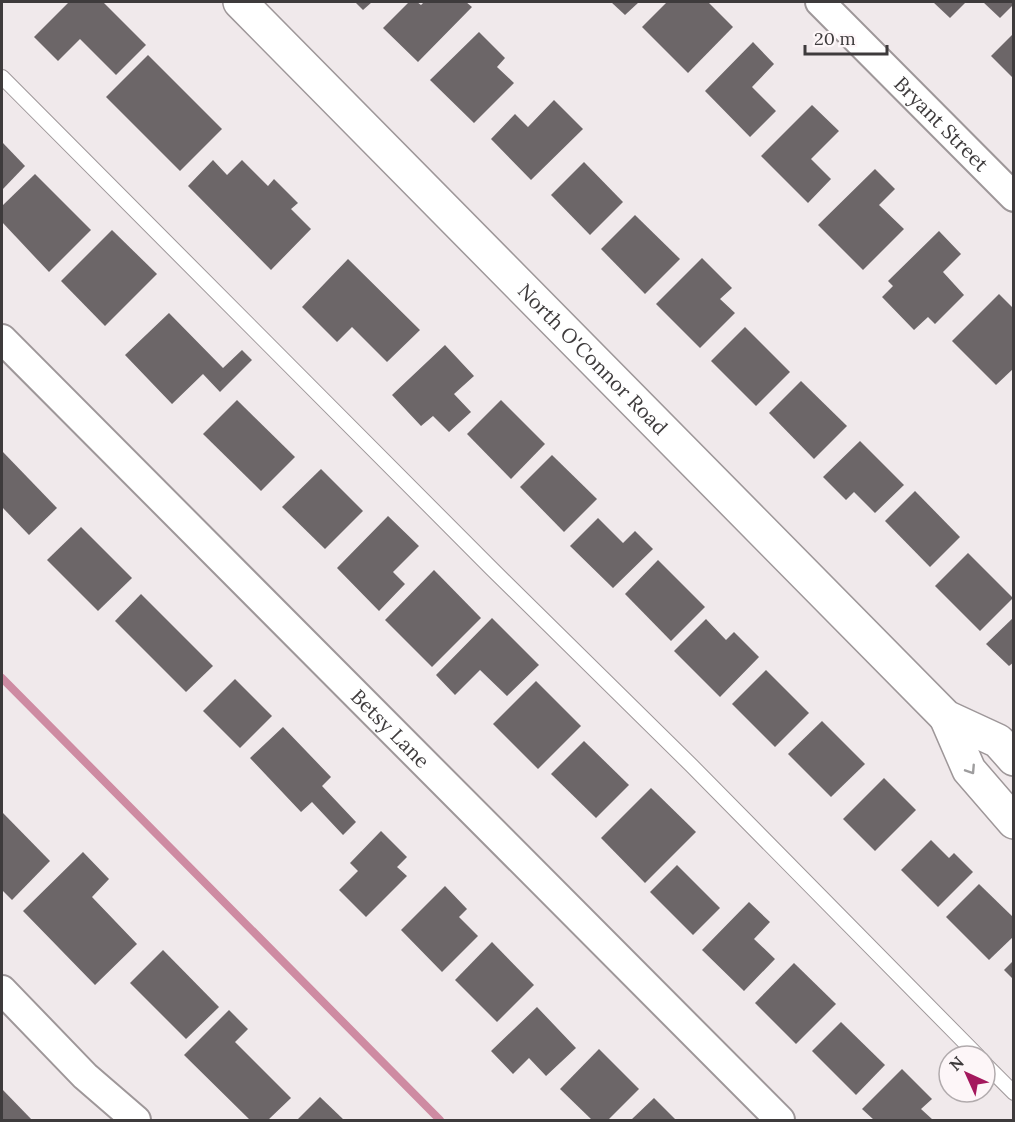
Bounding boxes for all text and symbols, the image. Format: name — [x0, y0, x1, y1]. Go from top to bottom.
scale bar — [805, 18, 888, 56]
text: 20 m — [814, 27, 856, 50]
street label: Bryant Street — [889, 71, 994, 176]
street label: North O'Connor Road — [513, 278, 673, 440]
street label: Betsy Lane — [346, 684, 435, 773]
one-way arrow — [964, 764, 975, 775]
north arrow — [937, 1044, 997, 1104]
text: N — [945, 1052, 968, 1075]

